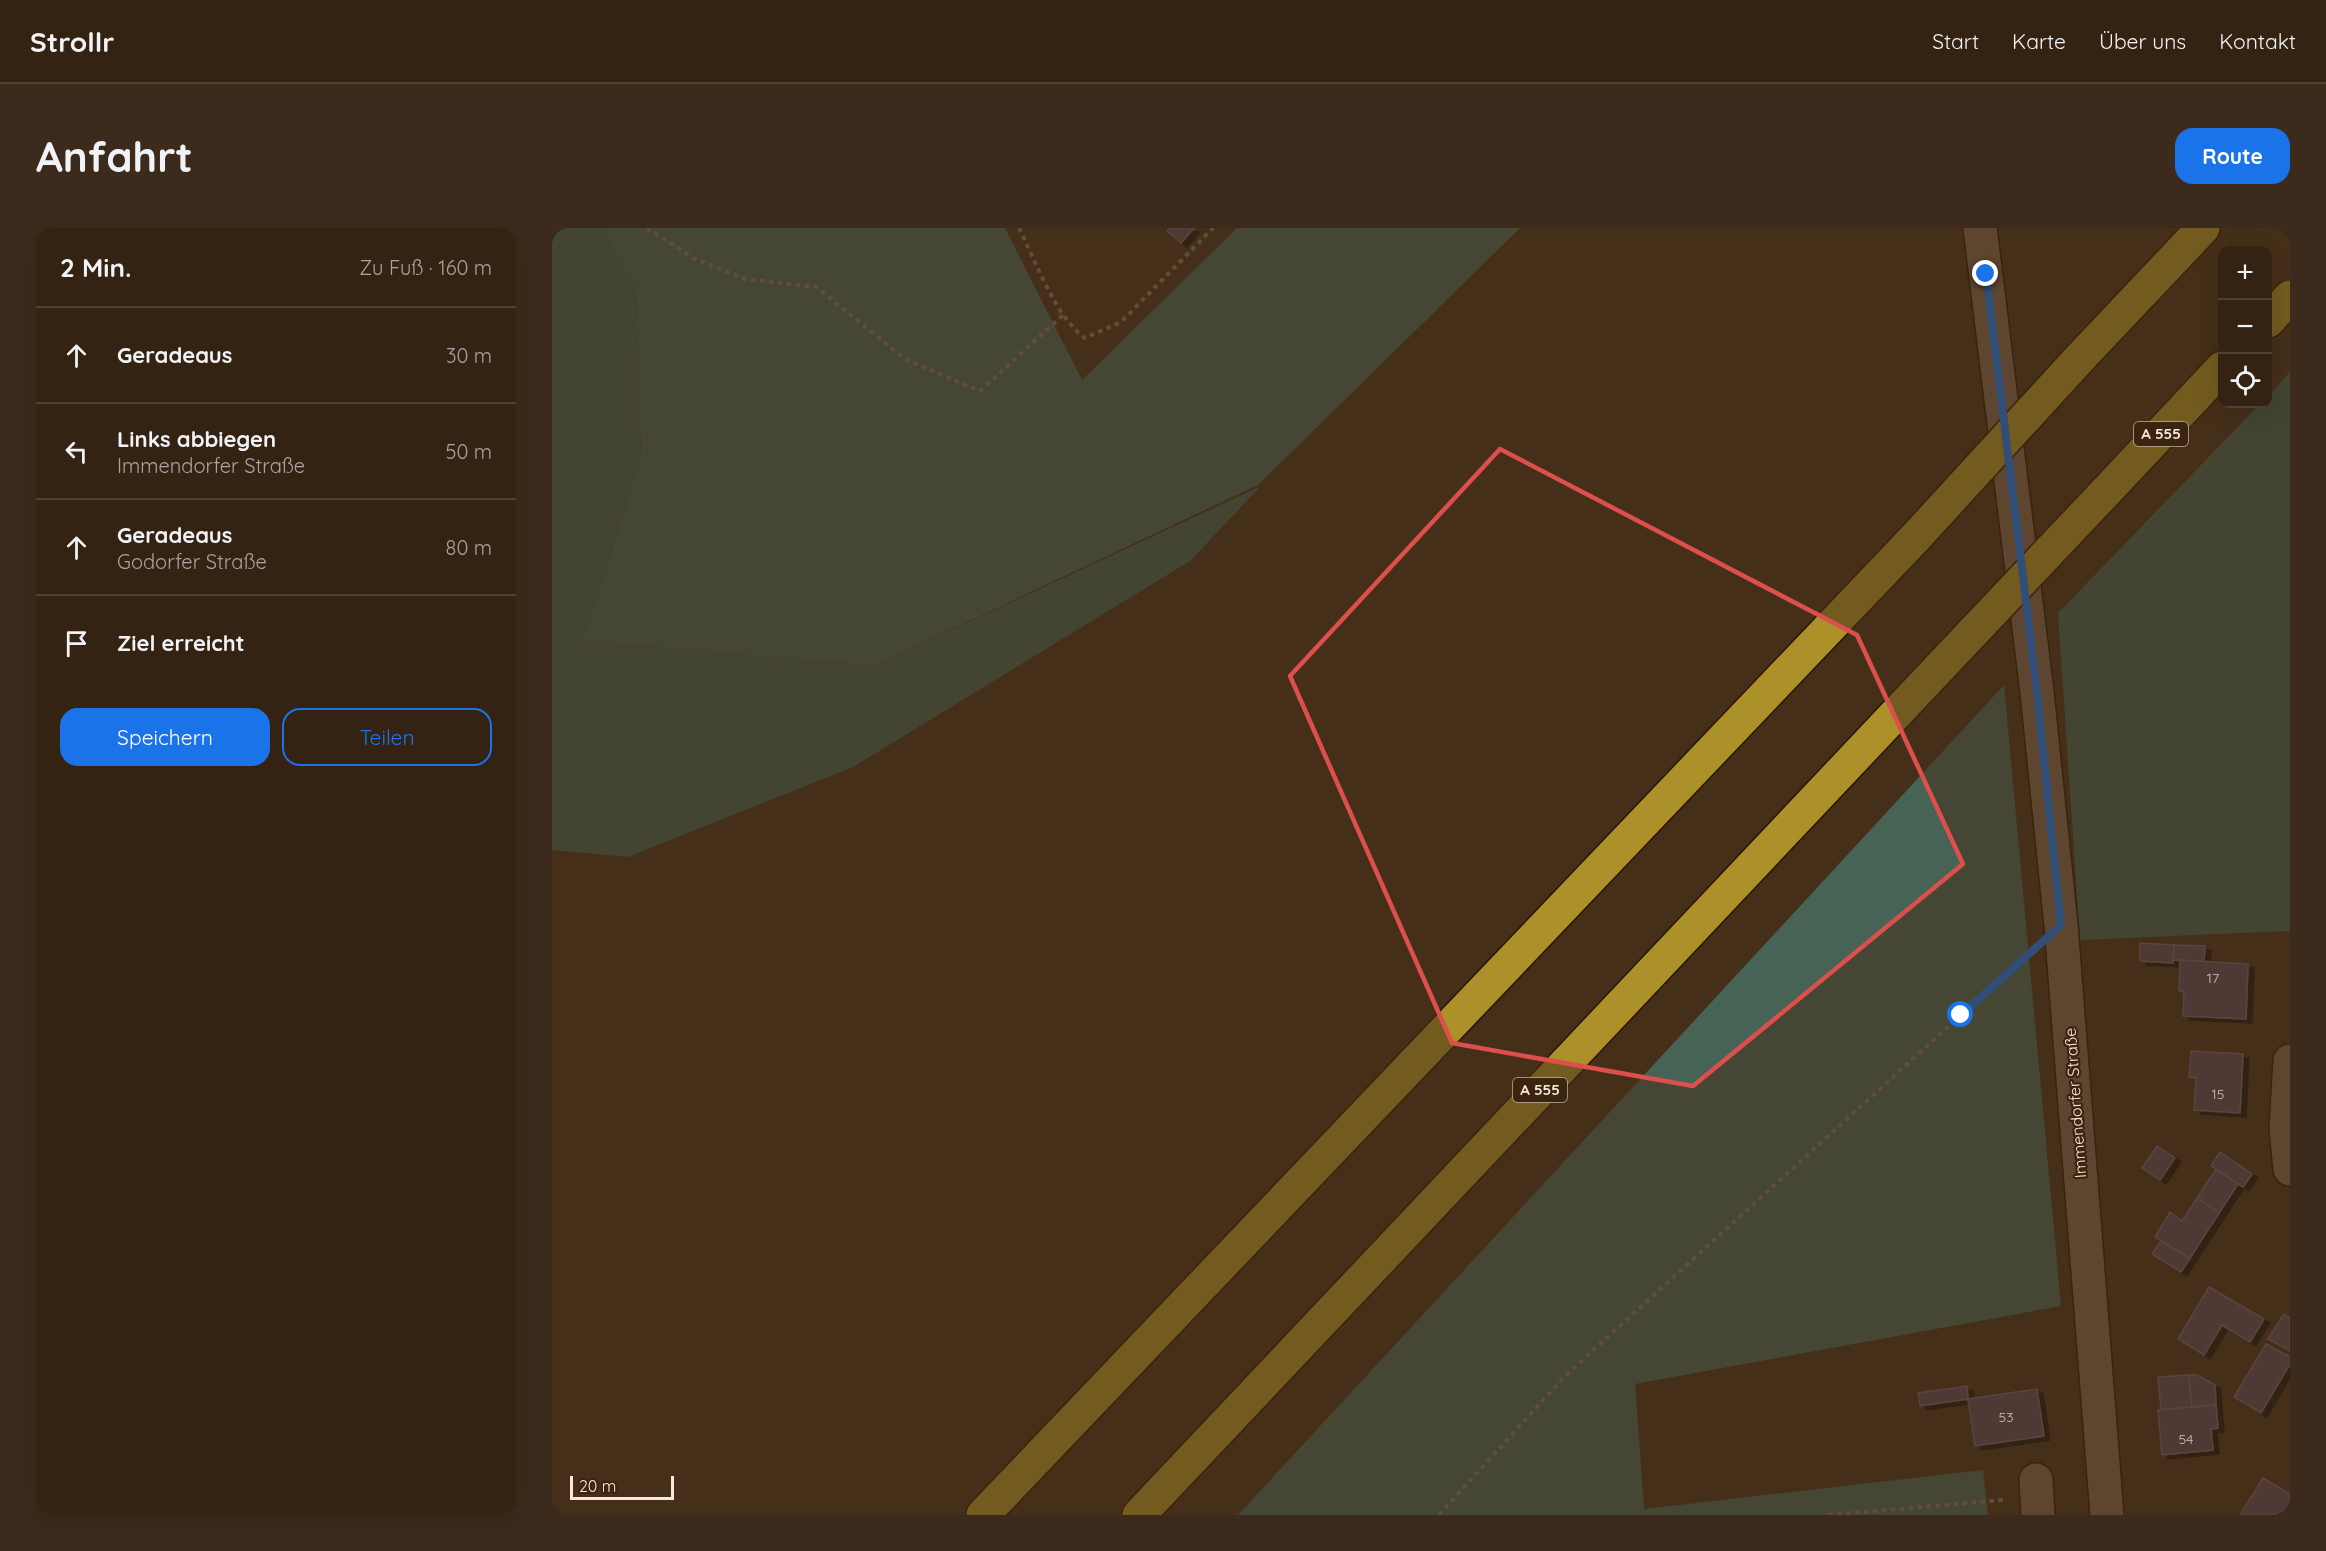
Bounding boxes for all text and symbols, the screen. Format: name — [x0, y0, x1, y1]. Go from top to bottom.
text: Strollr — [30, 24, 114, 59]
text: Start — [1932, 28, 1979, 54]
text: Karte — [2012, 28, 2066, 54]
text: Über uns — [2099, 28, 2186, 54]
text: Kontakt — [2219, 28, 2296, 54]
button: Route — [2175, 128, 2290, 184]
text: Anfahrt — [36, 130, 193, 183]
map controls — [2218, 246, 2272, 408]
button: + — [2218, 246, 2272, 300]
text: 2 Min. — [60, 251, 131, 284]
text: Zu Fuß · 160 m — [359, 255, 492, 280]
route end — [1972, 260, 1998, 286]
button: − — [2218, 300, 2272, 354]
icon: ahead — [60, 339, 93, 372]
text: Geradeaus — [117, 341, 232, 369]
text: 30 m — [446, 343, 492, 368]
button: locate — [2218, 354, 2272, 408]
road number: A 555 — [2134, 422, 2188, 446]
text: Links abbiegen — [117, 425, 276, 453]
icon: left — [60, 435, 93, 468]
text: 50 m — [446, 439, 492, 464]
text: Immendorfer Straße — [117, 453, 305, 478]
text: Geradeaus — [117, 521, 232, 549]
icon: ahead — [60, 531, 93, 564]
text: 80 m — [446, 535, 492, 560]
text: Godorfer Straße — [117, 549, 267, 574]
icon: arrive — [60, 627, 93, 660]
text: Ziel erreicht — [117, 629, 245, 657]
button: Speichern — [60, 708, 270, 766]
button: Teilen — [282, 708, 492, 766]
house number: 17 — [2207, 969, 2219, 987]
route start — [1947, 1001, 1973, 1027]
street label: Immendorfer Straße — [2060, 1027, 2090, 1179]
road number: A 555 — [1513, 1078, 1567, 1102]
house number: 15 — [2212, 1085, 2224, 1103]
house number: 53 — [1999, 1408, 2013, 1426]
house number: 54 — [2178, 1430, 2194, 1448]
scale bar — [570, 1473, 674, 1500]
text: 20 m — [579, 1476, 616, 1496]

